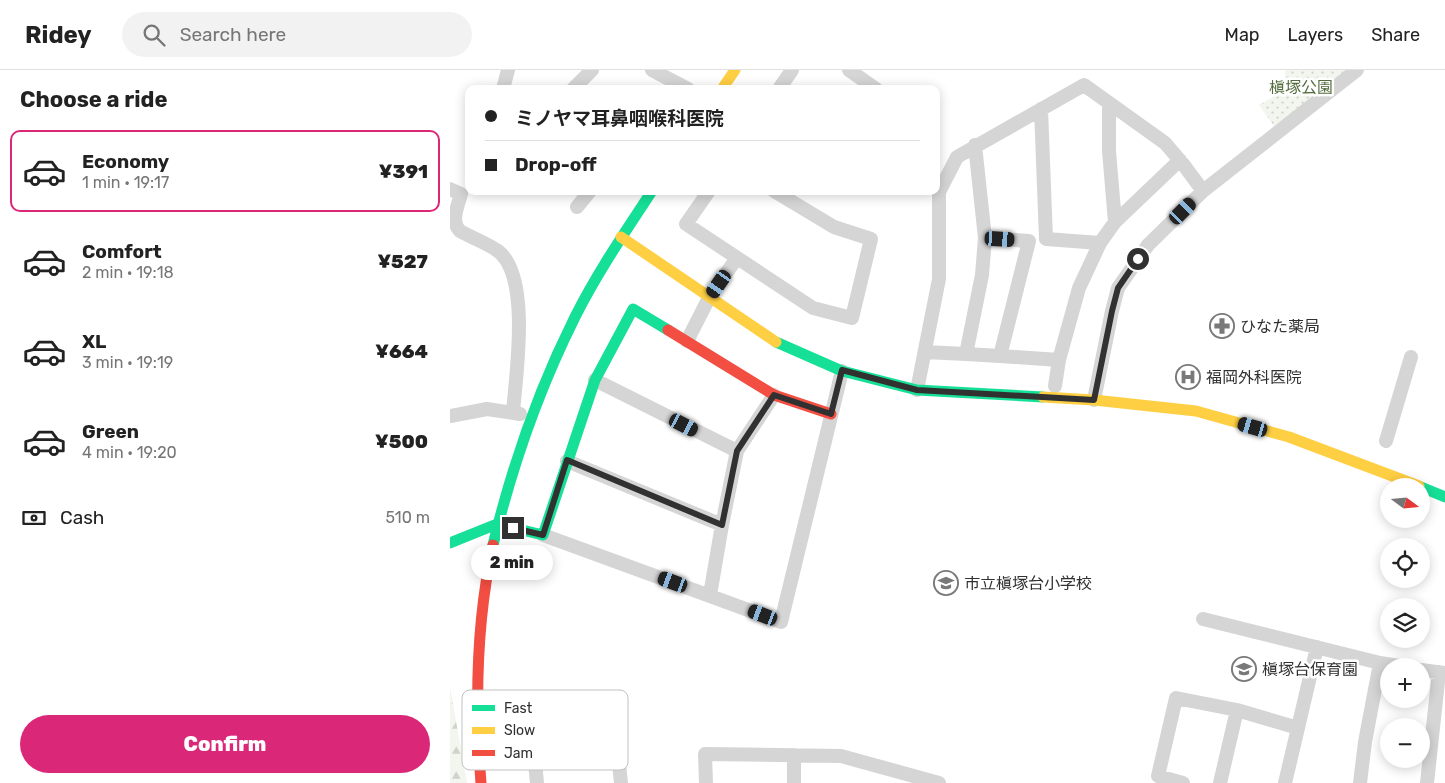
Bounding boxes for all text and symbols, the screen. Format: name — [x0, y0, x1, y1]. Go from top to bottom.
search box — [122, 12, 472, 57]
text: Ridey — [25, 21, 92, 49]
icon: search — [140, 21, 168, 49]
text: Search here — [180, 23, 286, 46]
text: Map — [1225, 24, 1260, 46]
text: Layers — [1288, 24, 1343, 46]
text: Share — [1371, 24, 1420, 46]
park label: 槇塚公園 — [1269, 78, 1333, 97]
text: Choose a ride — [20, 86, 167, 113]
text: ミノヤマ耳鼻咽喉科医院 — [515, 107, 724, 130]
icon: car — [22, 149, 67, 194]
text: Economy — [82, 150, 169, 173]
text: Drop-off — [515, 153, 597, 176]
text: ¥391 — [379, 160, 428, 183]
text: 1 min · 19:17 — [82, 173, 169, 192]
car — [1167, 195, 1198, 227]
car — [984, 231, 1015, 247]
icon: car — [22, 239, 67, 284]
text: Comfort — [82, 240, 162, 263]
route start — [1127, 248, 1149, 270]
text: ¥527 — [377, 250, 428, 273]
text: 2 min · 19:18 — [82, 263, 174, 282]
car — [704, 267, 733, 301]
pharmacy icon: ひなた薬局 — [1209, 313, 1235, 339]
place label: ひなた薬局 — [1240, 317, 1320, 336]
icon: car — [22, 329, 67, 374]
text: XL — [82, 330, 106, 353]
text: ¥664 — [375, 340, 428, 363]
text: 3 min · 19:19 — [82, 353, 173, 372]
hospital icon: 福岡外科医院 — [1175, 364, 1201, 390]
place label: 福岡外科医院 — [1206, 368, 1302, 387]
car — [667, 412, 700, 438]
car — [1236, 416, 1269, 438]
icon: car — [22, 419, 67, 464]
text: Green — [82, 420, 139, 443]
text: ¥500 — [375, 430, 428, 453]
text: 4 min · 19:20 — [82, 443, 177, 462]
north arrow — [1380, 478, 1430, 528]
map controls — [1380, 478, 1430, 768]
icon: cash — [20, 504, 48, 532]
text: Cash — [60, 506, 104, 529]
text: 510 m — [386, 508, 430, 527]
route end — [502, 517, 524, 539]
button: locate — [1380, 538, 1430, 588]
callout: 2 min — [472, 546, 554, 580]
text: 2 min — [490, 553, 534, 572]
car — [656, 570, 689, 594]
school or university icon: 市立槇塚台小学校 — [933, 570, 959, 596]
place label: 市立槇塚台小学校 — [964, 574, 1092, 593]
button: layers — [1380, 598, 1430, 648]
car — [746, 603, 779, 627]
school or university icon: 槇塚台保育園 — [1231, 656, 1257, 682]
button: + — [1380, 658, 1430, 708]
place label: 槇塚台保育園 — [1262, 660, 1358, 679]
legend — [462, 690, 628, 770]
text: Fast — [504, 700, 533, 717]
button: Confirm — [20, 715, 430, 773]
button: − — [1380, 718, 1430, 768]
text: Slow — [504, 722, 535, 739]
text: Jam — [504, 745, 533, 762]

